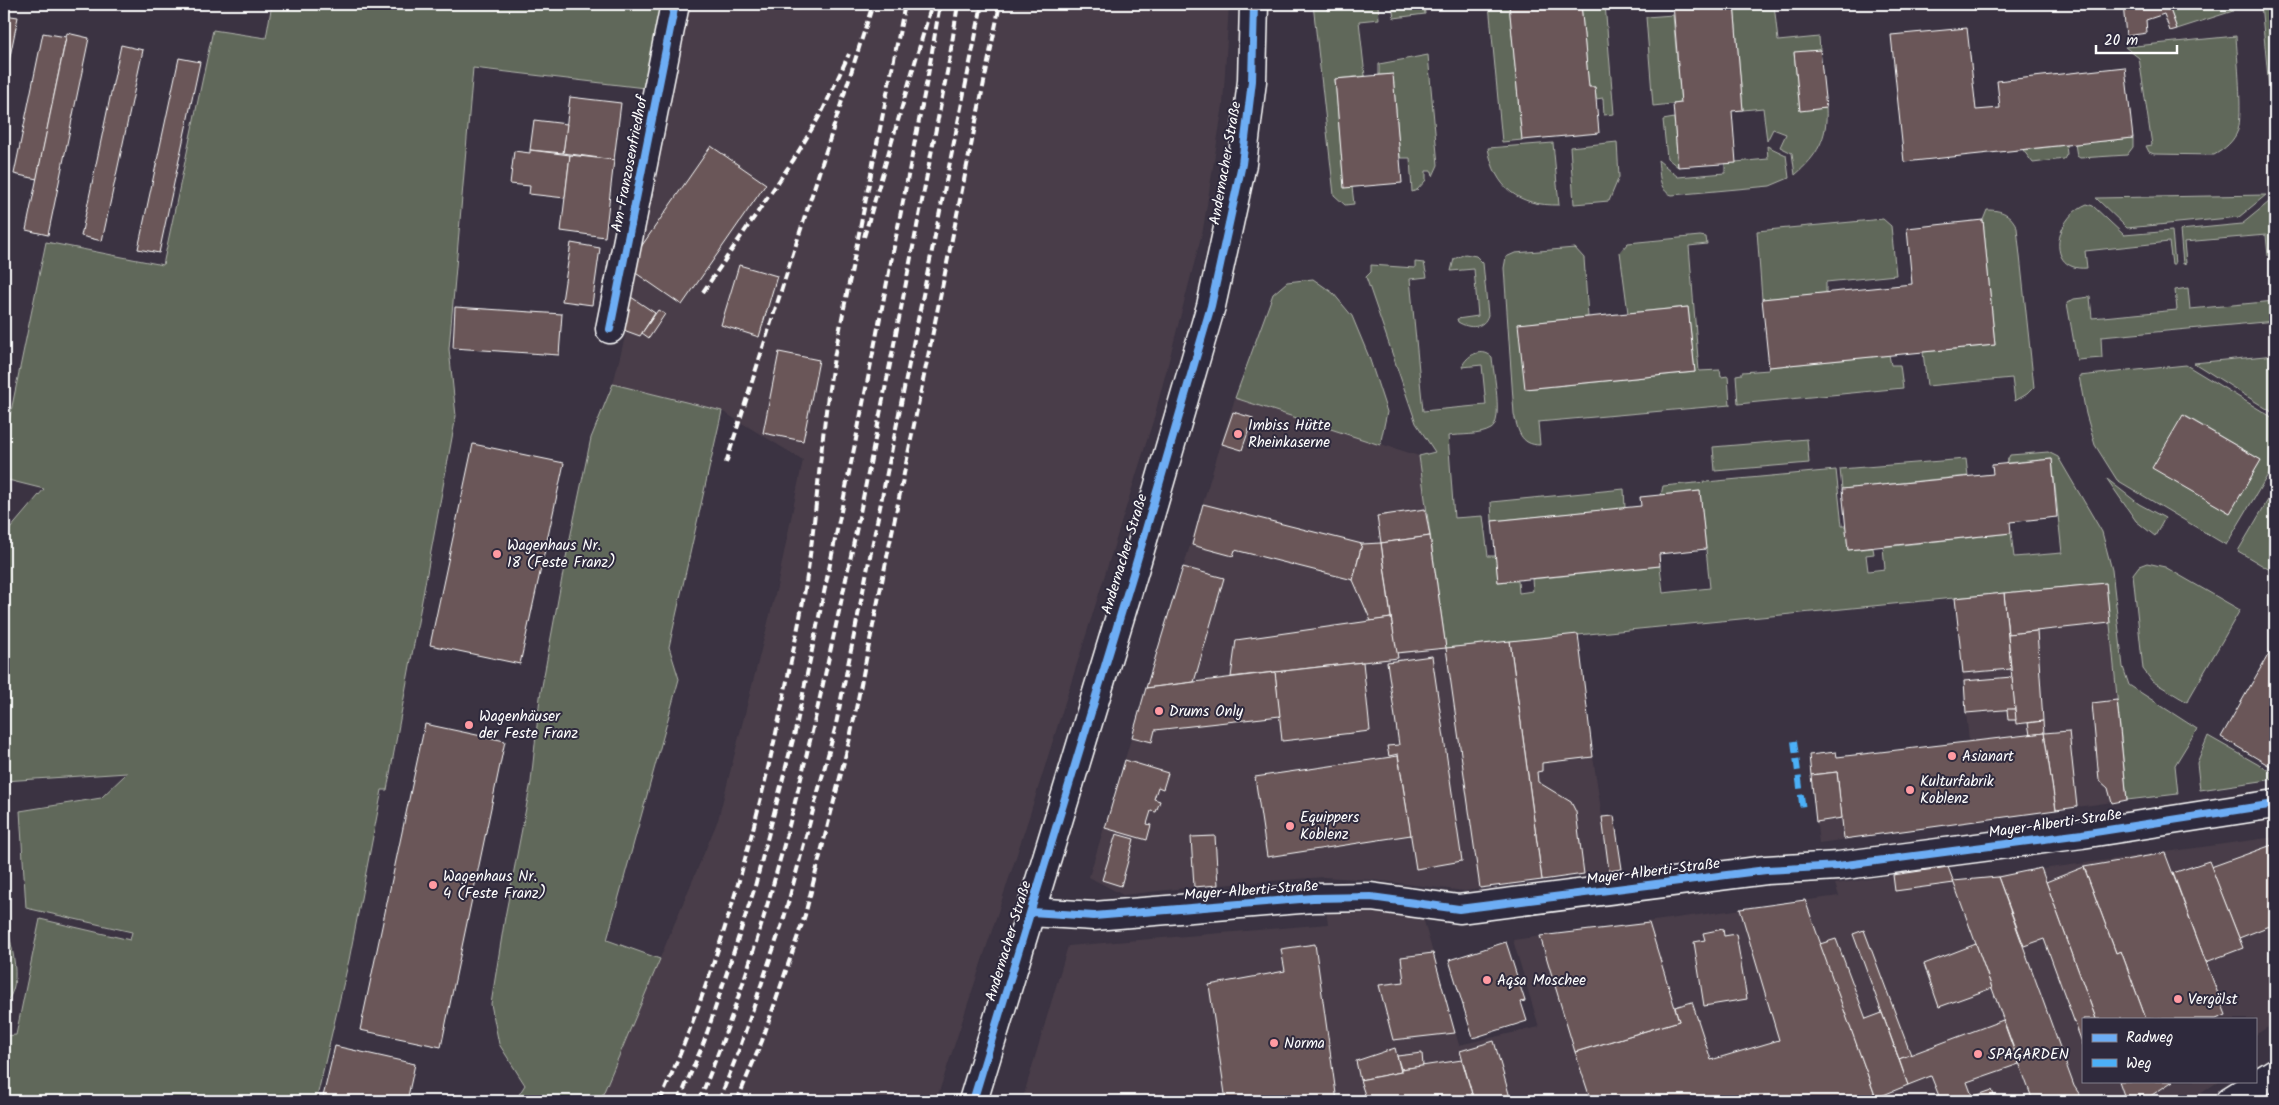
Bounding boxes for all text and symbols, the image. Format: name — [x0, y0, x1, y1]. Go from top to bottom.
scale bar — [2096, 22, 2178, 54]
text: 20 m — [2104, 29, 2138, 53]
street label: Am Franzosenfriedhof — [605, 93, 655, 234]
street label: Andernacher Straße — [1203, 99, 1249, 227]
place label: Imbiss Hütte Rheinkaserne — [1248, 414, 1331, 455]
marker: Imbiss Hütte Rheinkaserne — [1232, 428, 1244, 440]
street label: Andernacher Straße — [1095, 491, 1155, 618]
place label: Wagenhaus Nr. 18 (Feste Franz) — [507, 534, 616, 575]
marker: Wagenhaus Nr. 18 (Feste Franz) — [491, 548, 503, 560]
place label: Drums Only — [1169, 700, 1244, 724]
place label: Wagenhäuser der Feste Franz — [479, 705, 579, 746]
marker: Drums Only — [1153, 705, 1165, 717]
marker: Wagenhäuser der Feste Franz — [463, 719, 475, 731]
place label: Asianart — [1962, 745, 2014, 769]
marker: Asianart — [1946, 750, 1958, 762]
place label: Kulturfabrik Koblenz — [1920, 770, 1995, 811]
marker: Kulturfabrik Koblenz — [1904, 784, 1916, 796]
street label: Mayer-Alberti-Straße — [1987, 803, 2124, 845]
place label: Equippers Koblenz — [1300, 806, 1360, 847]
marker: Equippers Koblenz — [1284, 820, 1296, 832]
street label: Mayer-Alberti-Straße — [1585, 852, 1722, 892]
place label: Wagenhaus Nr. 4 (Feste Franz) — [443, 865, 546, 906]
street label: Mayer-Alberti-Straße — [1183, 874, 1319, 908]
street label: Andernacher Straße — [979, 878, 1039, 1005]
marker: Wagenhaus Nr. 4 (Feste Franz) — [427, 879, 439, 891]
place label: Aqsa Moschee — [1497, 969, 1586, 993]
marker: Aqsa Moschee — [1481, 974, 1493, 986]
place label: Vergölst — [2188, 988, 2238, 1012]
marker: Vergölst — [2172, 993, 2184, 1005]
legend — [2082, 1018, 2256, 1082]
text: Radweg — [2126, 1026, 2173, 1050]
place label: Norma — [1284, 1032, 1325, 1056]
marker: Norma — [1268, 1037, 1280, 1049]
place label: SPAGARDEN — [1988, 1043, 2069, 1067]
marker: SPAGARDEN — [1972, 1048, 1984, 1060]
text: Weg — [2126, 1052, 2152, 1076]

